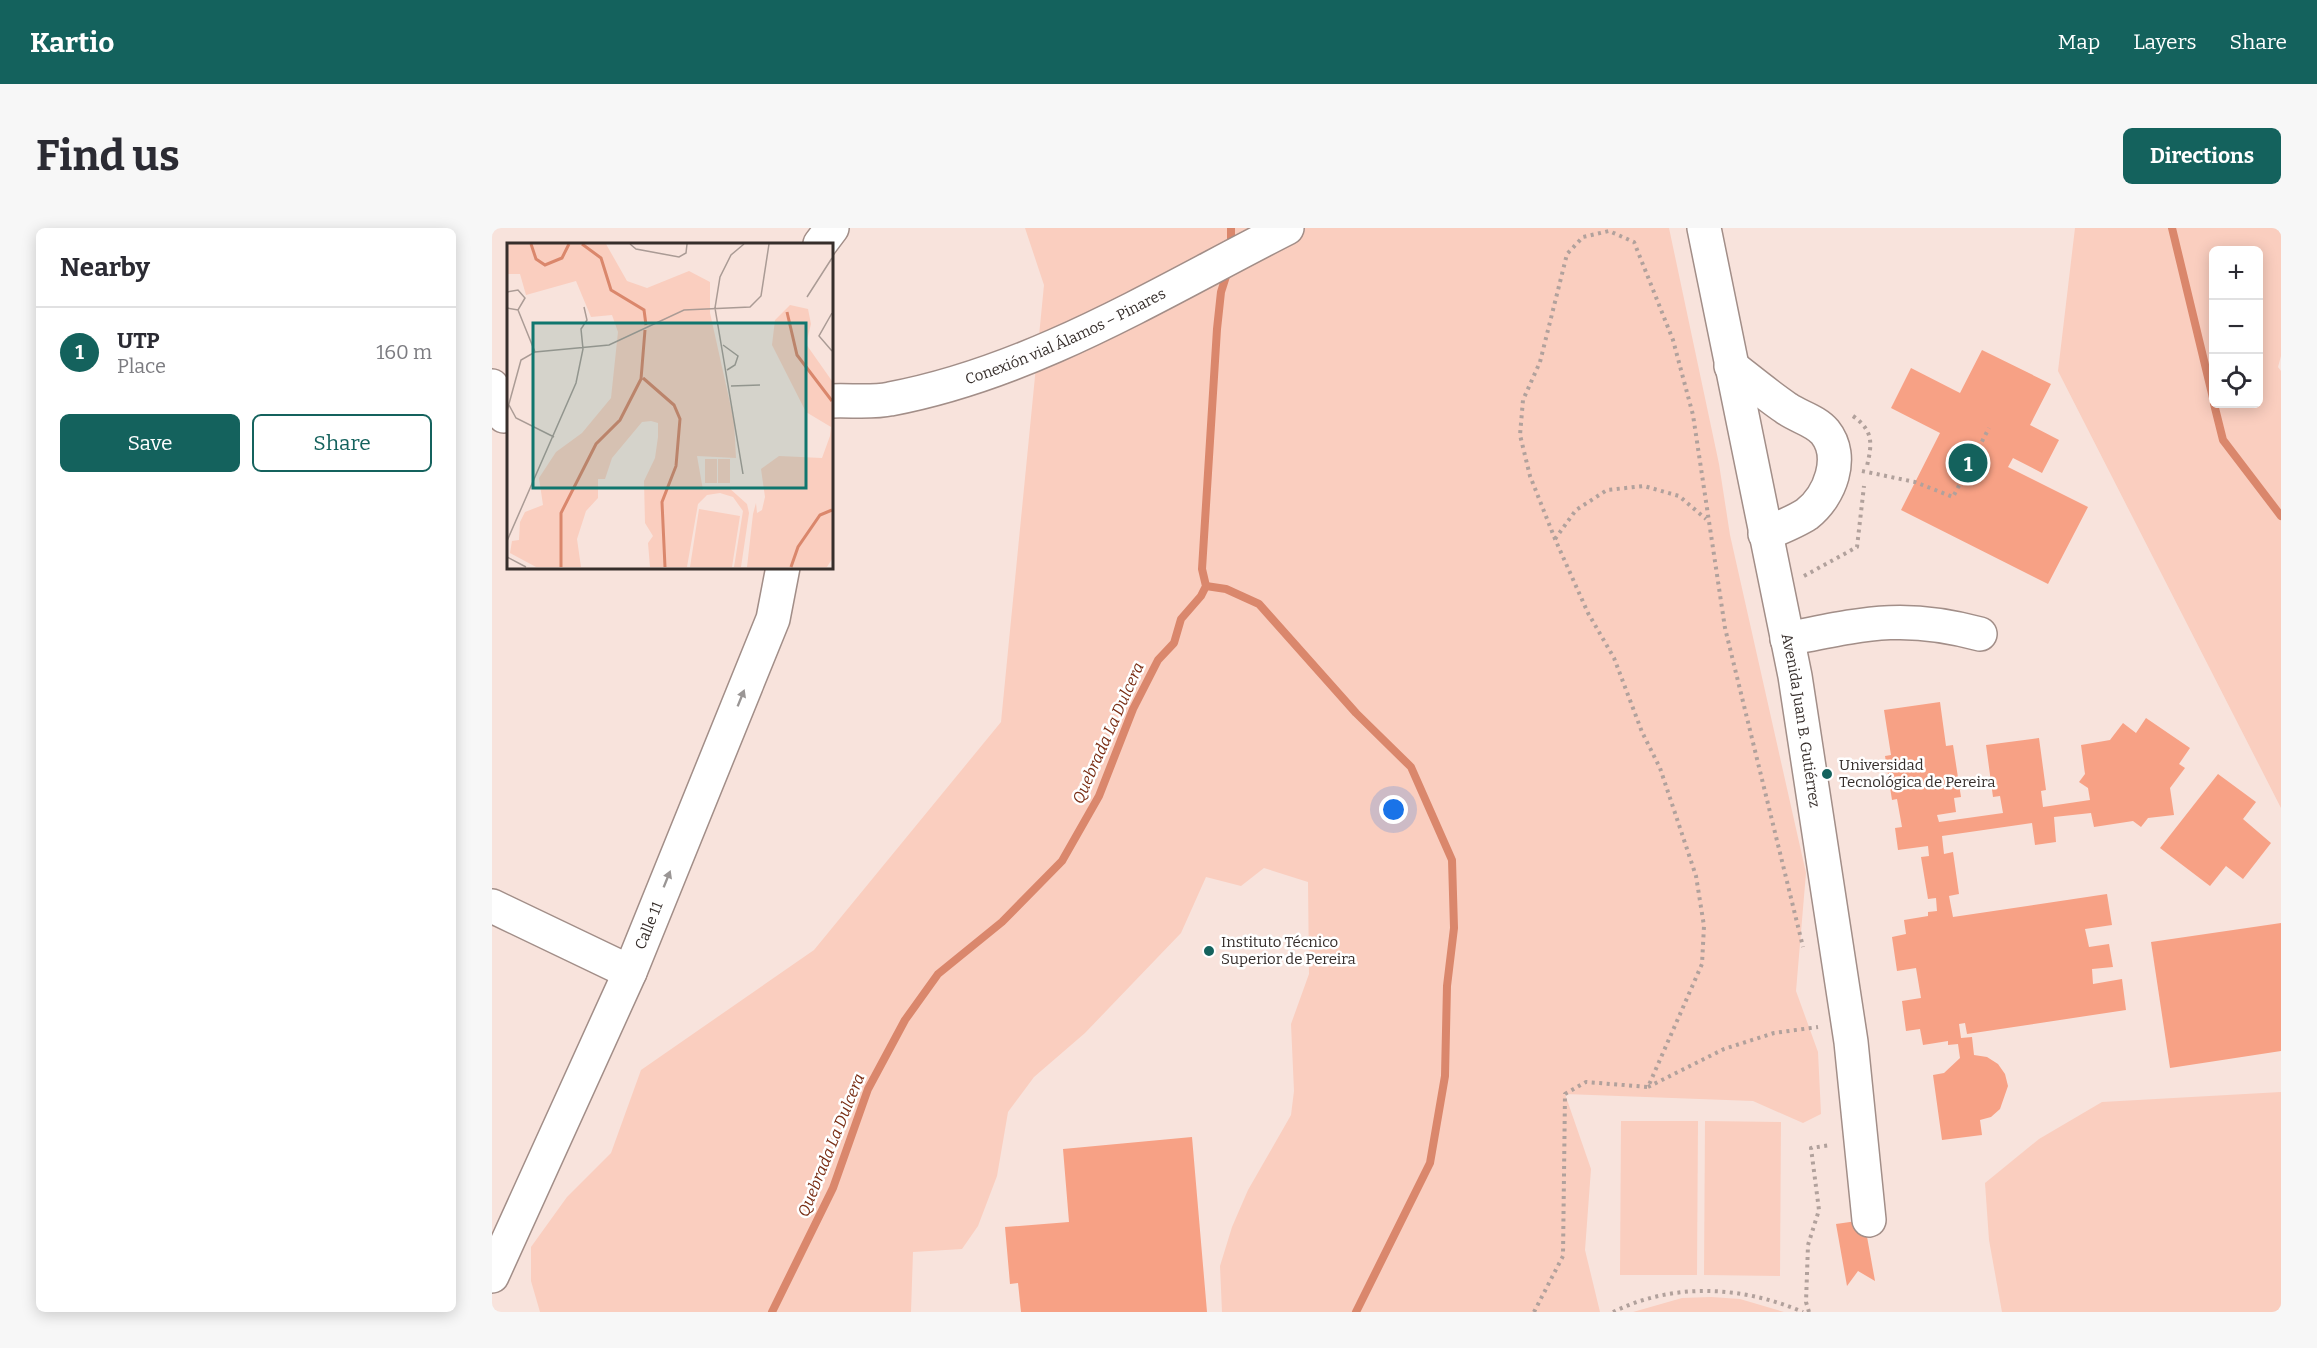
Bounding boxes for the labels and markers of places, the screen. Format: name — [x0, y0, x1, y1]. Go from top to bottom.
pin: 1 — [1948, 440, 1988, 486]
place label: Universidad Tecnológica de Pereira — [1839, 756, 1995, 791]
marker: Universidad Tecnológica de Pereira — [1820, 767, 1834, 781]
place label: Instituto Técnico Superior de Pereira — [1221, 933, 1356, 968]
marker: Instituto Técnico Superior de Pereira — [1202, 944, 1216, 958]

